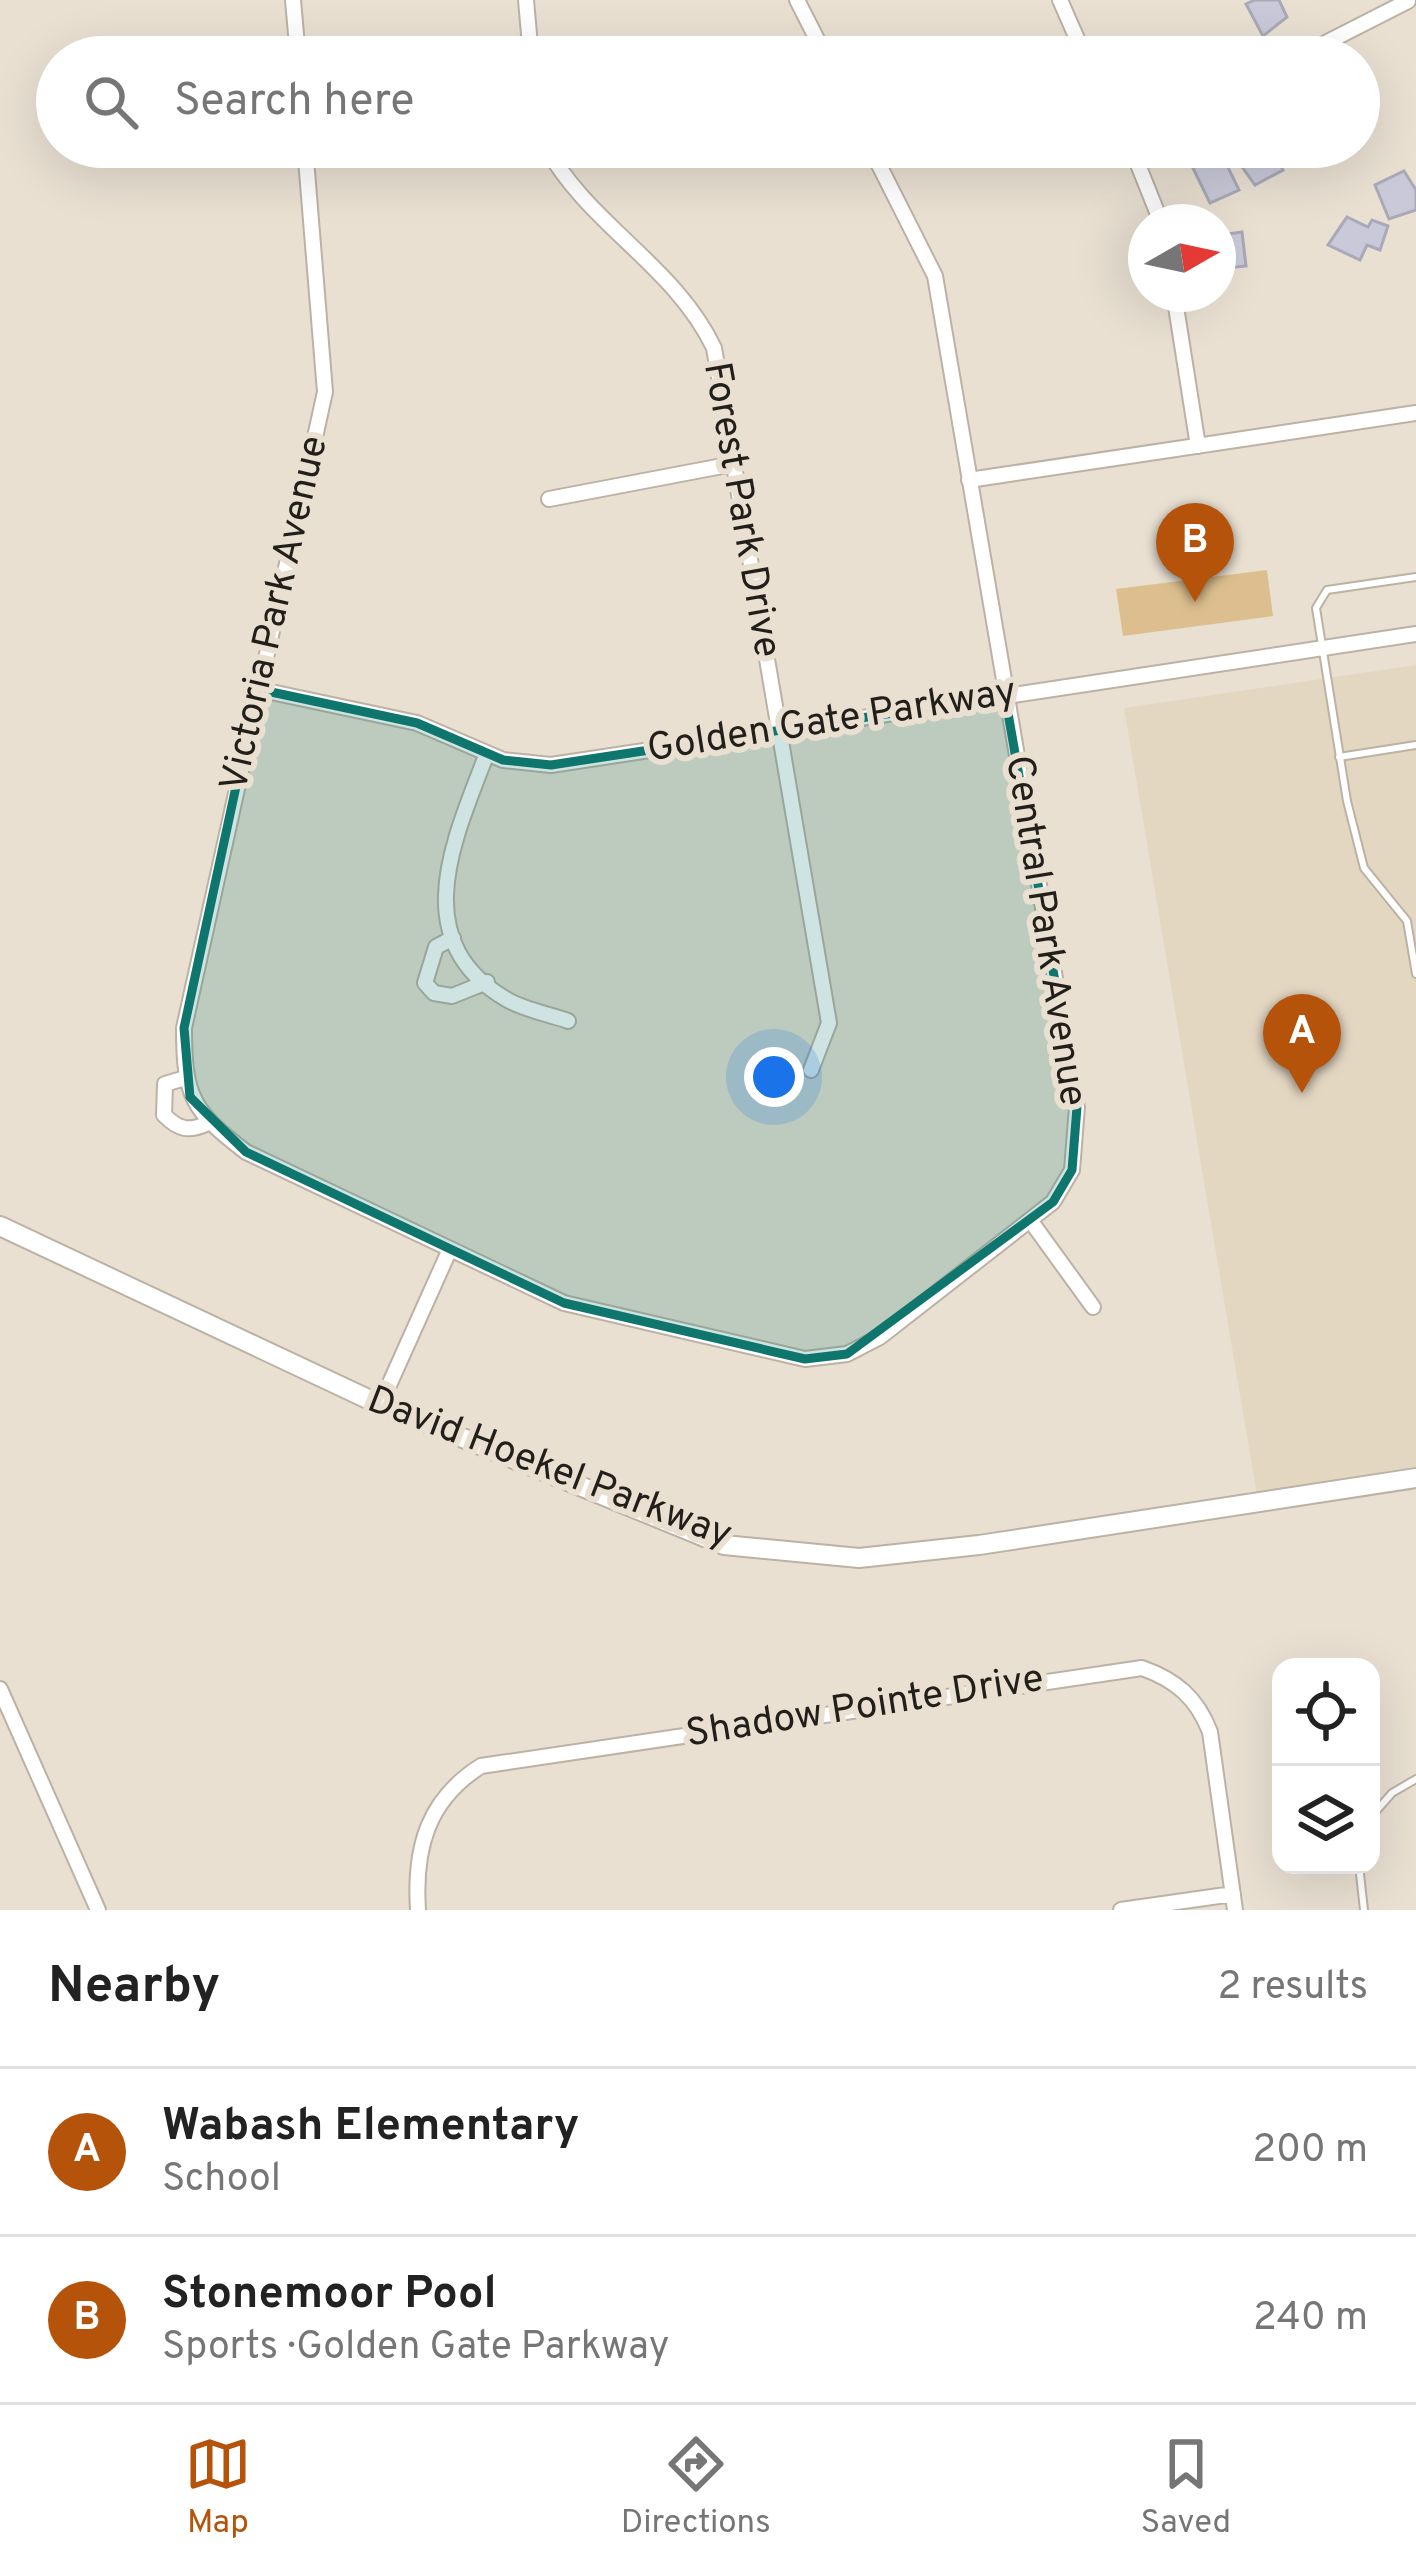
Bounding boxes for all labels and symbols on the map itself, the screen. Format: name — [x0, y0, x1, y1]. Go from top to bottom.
north arrow — [1128, 204, 1236, 312]
street label: Forest Park Drive — [690, 359, 790, 661]
street label: Victoria Park Avenue — [211, 431, 341, 797]
pin: B — [1156, 503, 1234, 602]
street label: Golden Gate Parkway — [644, 669, 1020, 775]
street label: Central Park Avenue — [992, 752, 1096, 1110]
pin: A — [1263, 994, 1341, 1093]
your location — [744, 1047, 804, 1107]
street label: David Hoekel Parkway — [360, 1377, 738, 1561]
street label: Shadow Pointe Drive — [683, 1656, 1047, 1760]

